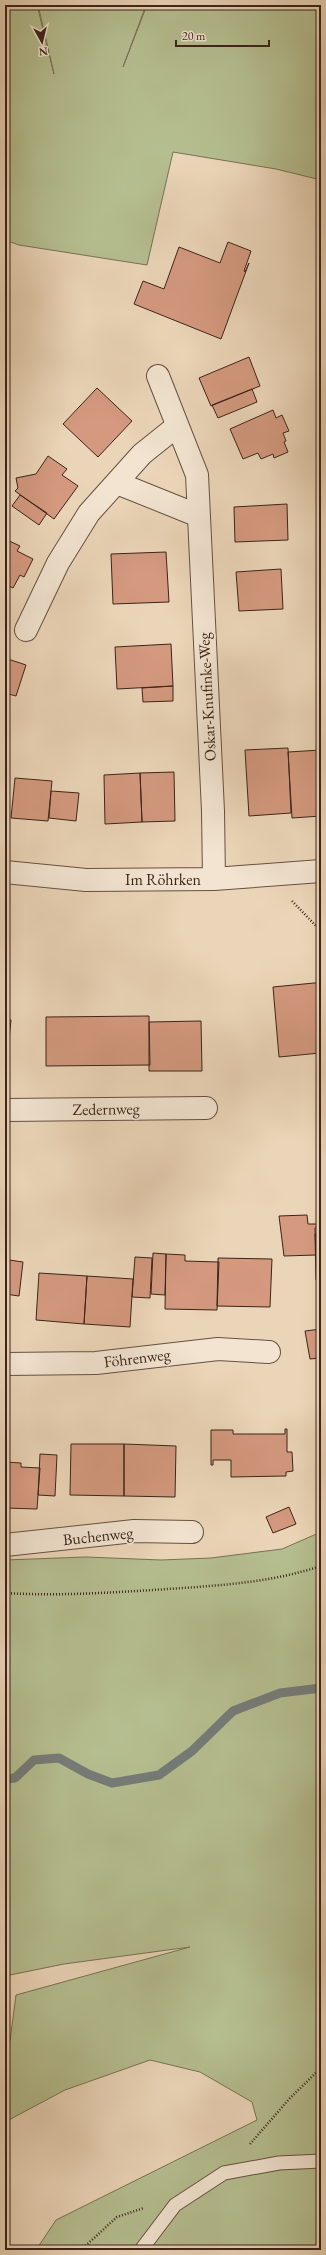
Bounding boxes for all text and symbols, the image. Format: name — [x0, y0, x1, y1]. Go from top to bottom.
north arrow — [22, 22, 62, 62]
scale bar — [176, 22, 269, 48]
text: 20 m — [182, 28, 206, 44]
text: N — [38, 44, 49, 59]
street label: Oskar-Knufinke-Weg — [193, 631, 221, 762]
street label: Im Röhrken — [125, 869, 202, 890]
street label: Zedernweg — [72, 1098, 141, 1120]
street label: Föhrenweg — [102, 1343, 173, 1373]
street label: Buchenweg — [62, 1522, 135, 1550]

